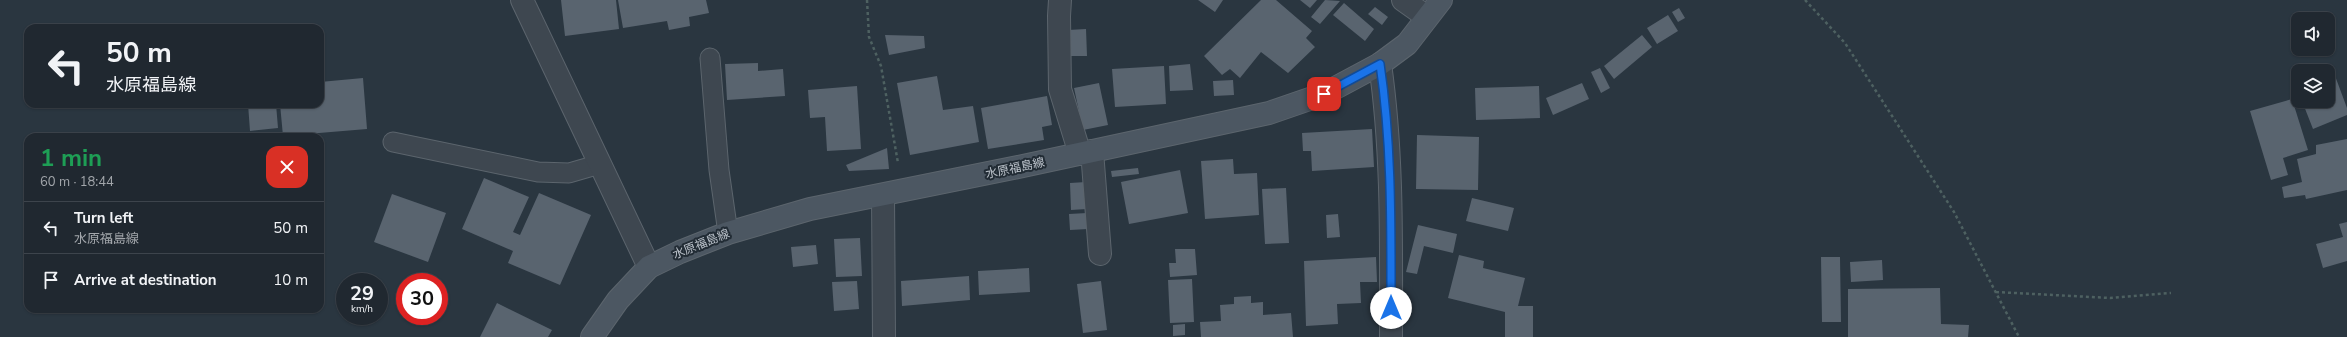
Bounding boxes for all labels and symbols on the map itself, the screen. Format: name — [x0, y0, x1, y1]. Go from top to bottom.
pin — [1307, 77, 1341, 111]
street label: 水原福島線 — [984, 154, 1046, 182]
street label: 水原福島線 — [670, 225, 732, 263]
speed limit sign: 30 — [396, 273, 448, 325]
position arrow — [1370, 287, 1412, 329]

